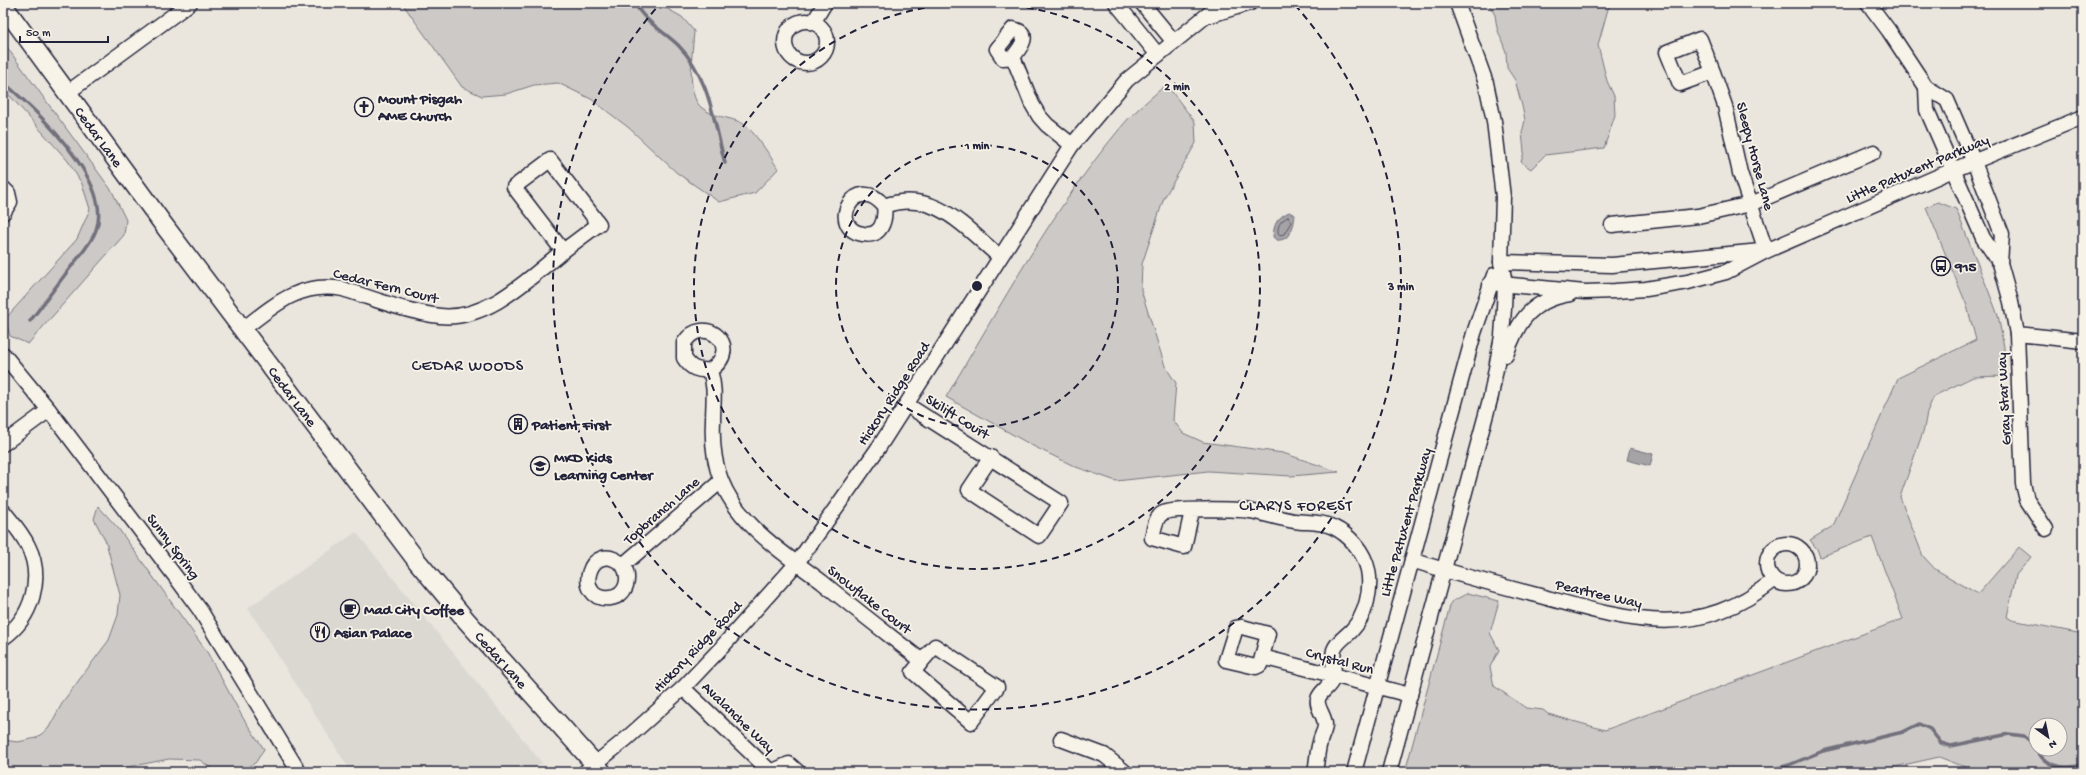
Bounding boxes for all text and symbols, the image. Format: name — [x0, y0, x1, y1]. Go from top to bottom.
scale bar — [20, 18, 108, 44]
text: 50 m — [26, 27, 51, 41]
text: 2 min — [1164, 81, 1190, 95]
place label: Mount Pisgah AME Church — [377, 91, 462, 126]
church icon: Mount Pisgah AME Church — [353, 96, 375, 118]
street label: Sleepy Horse Lane — [1731, 100, 1777, 213]
street label: Cedar Lane — [69, 104, 126, 172]
street label: Little Patuxent Parkway — [1844, 131, 1993, 208]
text: 1 min — [964, 140, 990, 154]
bus stop icon: 915 — [1930, 255, 1952, 277]
place label: 915 — [1954, 259, 1977, 277]
street label: Cedar Fern Court — [331, 265, 442, 309]
centre of rings — [970, 279, 984, 293]
text: 3 min — [1387, 281, 1414, 295]
street label: Hickory Ridge Road — [854, 338, 936, 449]
street label: Gray Star Way — [1994, 351, 2016, 446]
district label: CEDAR WOODS — [412, 358, 524, 377]
street label: Cedar Lane — [263, 364, 320, 431]
street label: Skilift Court — [922, 391, 994, 445]
building icon: Patient First — [507, 413, 529, 435]
place label: Patient First — [531, 417, 612, 435]
street label: Little Patuxent Parkway — [1377, 446, 1437, 599]
place label: MKD Kids Learning Center — [554, 450, 654, 485]
school or university icon: MKD Kids Learning Center — [529, 455, 551, 477]
street label: Topbranch Lane — [620, 473, 704, 550]
district label: CLARYS FOREST — [1239, 498, 1353, 517]
street label: Sunny Spring — [142, 511, 203, 584]
street label: Snowflake Court — [823, 562, 916, 640]
street label: Peartree Way — [1552, 576, 1644, 614]
street label: Hickory Ridge Road — [650, 597, 747, 697]
cafe icon: Mad City Coffee — [339, 598, 361, 620]
place label: Mad City Coffee — [364, 602, 465, 620]
restaurant icon: Asian Palace — [309, 621, 331, 643]
place label: Asian Palace — [333, 625, 413, 643]
street label: Cedar Lane — [470, 629, 530, 693]
street label: Crystal Run — [1303, 644, 1375, 680]
street label: Avalanche Way — [697, 679, 779, 758]
north arrow — [2028, 717, 2068, 757]
text: N — [2046, 737, 2059, 751]

